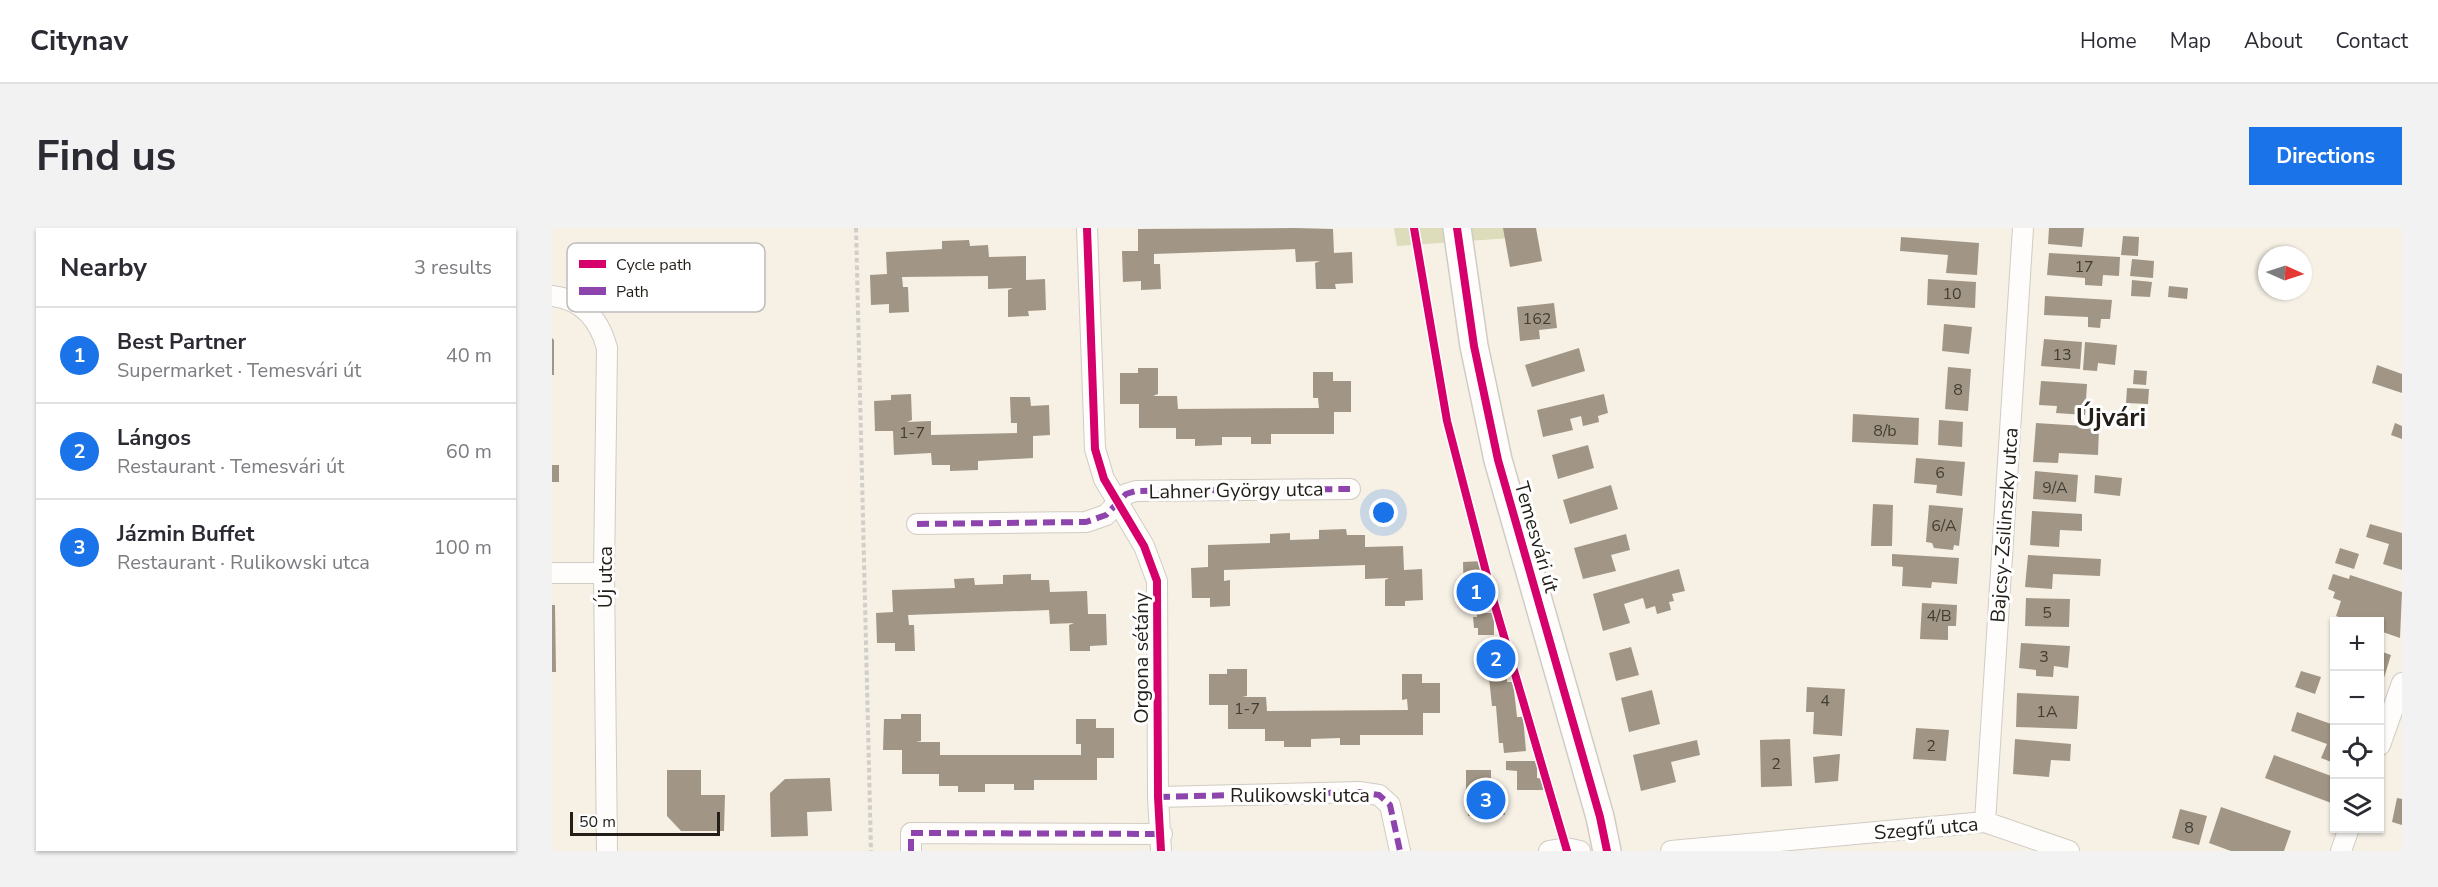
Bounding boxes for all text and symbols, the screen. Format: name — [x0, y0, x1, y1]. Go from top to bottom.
text: Citynav — [30, 22, 128, 60]
text: Home — [2080, 27, 2137, 55]
text: Map — [2170, 27, 2211, 55]
text: About — [2244, 27, 2302, 55]
text: Contact — [2335, 27, 2408, 55]
button: Directions — [2249, 127, 2402, 185]
text: Find us — [36, 128, 176, 185]
legend — [567, 243, 765, 312]
north arrow — [2258, 246, 2312, 300]
text: Nearby — [60, 250, 147, 285]
text: 3 results — [414, 254, 492, 281]
text: Cycle path — [616, 254, 692, 276]
house number: 17 — [2074, 256, 2094, 278]
text: Path — [616, 281, 649, 303]
house number: 10 — [1942, 283, 1962, 305]
house number: 162 — [1523, 308, 1551, 330]
text: Best Partner — [117, 327, 246, 357]
text: 1 — [74, 342, 86, 369]
text: 40 m — [446, 342, 492, 369]
house number: 13 — [2052, 344, 2072, 366]
text: Supermarket · Temesvári út — [117, 357, 361, 384]
house number: 8 — [1953, 379, 1963, 401]
district label: Újvári — [2076, 400, 2146, 435]
house number: 8/b — [1873, 420, 1897, 442]
house number: 1-7 — [899, 422, 925, 444]
text: Lángos — [117, 423, 191, 453]
street label: Bajcsy-Zsilinszky utca — [1984, 427, 2025, 623]
text: 2 — [74, 438, 86, 465]
text: 60 m — [446, 438, 492, 465]
text: Restaurant · Temesvári út — [117, 453, 344, 480]
house number: 6 — [1935, 462, 1945, 484]
street label: Lahner György utca — [1148, 475, 1324, 506]
house number: 9/A — [2042, 477, 2068, 499]
street label: Temesvári út — [1508, 479, 1566, 597]
your location — [1369, 498, 1398, 527]
house number: 6/A — [1931, 515, 1957, 537]
text: Jázmin Buffet — [117, 519, 254, 549]
text: 3 — [74, 534, 86, 561]
text: 100 m — [434, 534, 492, 561]
street label: Új utca — [592, 546, 619, 608]
text: Restaurant · Rulikowski utca — [117, 549, 370, 576]
pin: 1 — [1456, 570, 1496, 614]
street label: Orgona sétány — [1128, 591, 1155, 724]
house number: 5 — [2042, 602, 2052, 624]
house number: 4/B — [1927, 605, 1951, 627]
map controls — [2330, 617, 2384, 833]
button: + — [2330, 617, 2384, 671]
pin: 2 — [1476, 636, 1516, 682]
house number: 3 — [2039, 646, 2049, 668]
button: − — [2330, 671, 2384, 725]
house number: 4 — [1820, 690, 1830, 712]
house number: 1-7 — [1234, 698, 1260, 720]
house number: 1A — [2036, 701, 2058, 723]
button: locate — [2330, 725, 2384, 779]
house number: 2 — [1926, 735, 1936, 757]
house number: 2 — [1771, 753, 1781, 775]
pin: 3 — [1466, 778, 1506, 822]
button: layers — [2330, 779, 2384, 833]
street label: Rulikowski utca — [1230, 782, 1370, 809]
scale bar — [570, 809, 720, 836]
street label: Szegfű utca — [1873, 810, 1979, 847]
text: 50 m — [579, 811, 616, 833]
house number: 8 — [2184, 817, 2194, 839]

